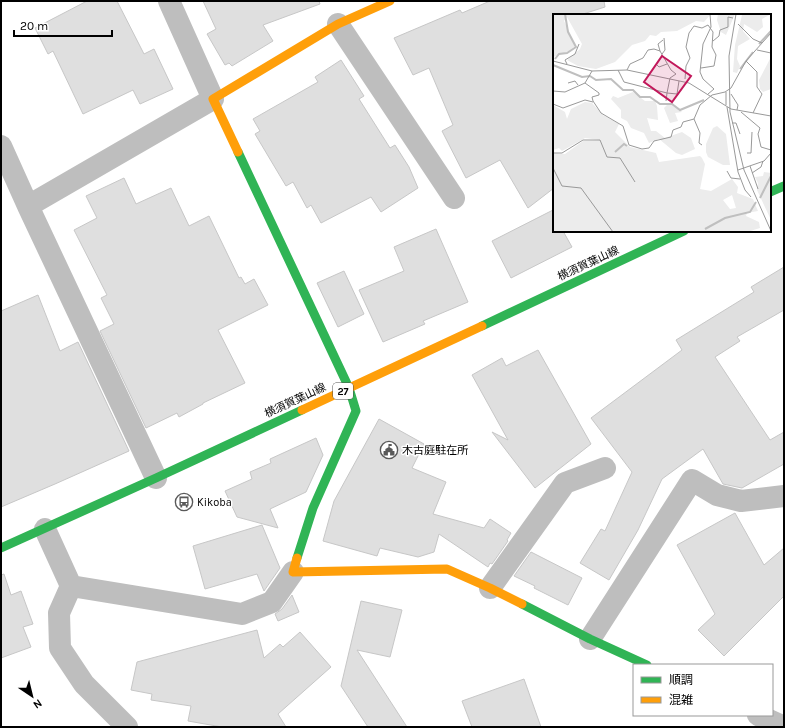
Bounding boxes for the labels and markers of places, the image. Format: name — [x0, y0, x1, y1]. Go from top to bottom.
public building icon: 木古庭駐在所 — [379, 440, 399, 460]
place label: 木古庭駐在所 — [402, 444, 469, 457]
bus stop icon: Kikoba — [174, 492, 194, 512]
place label: Kikoba — [197, 496, 232, 509]

